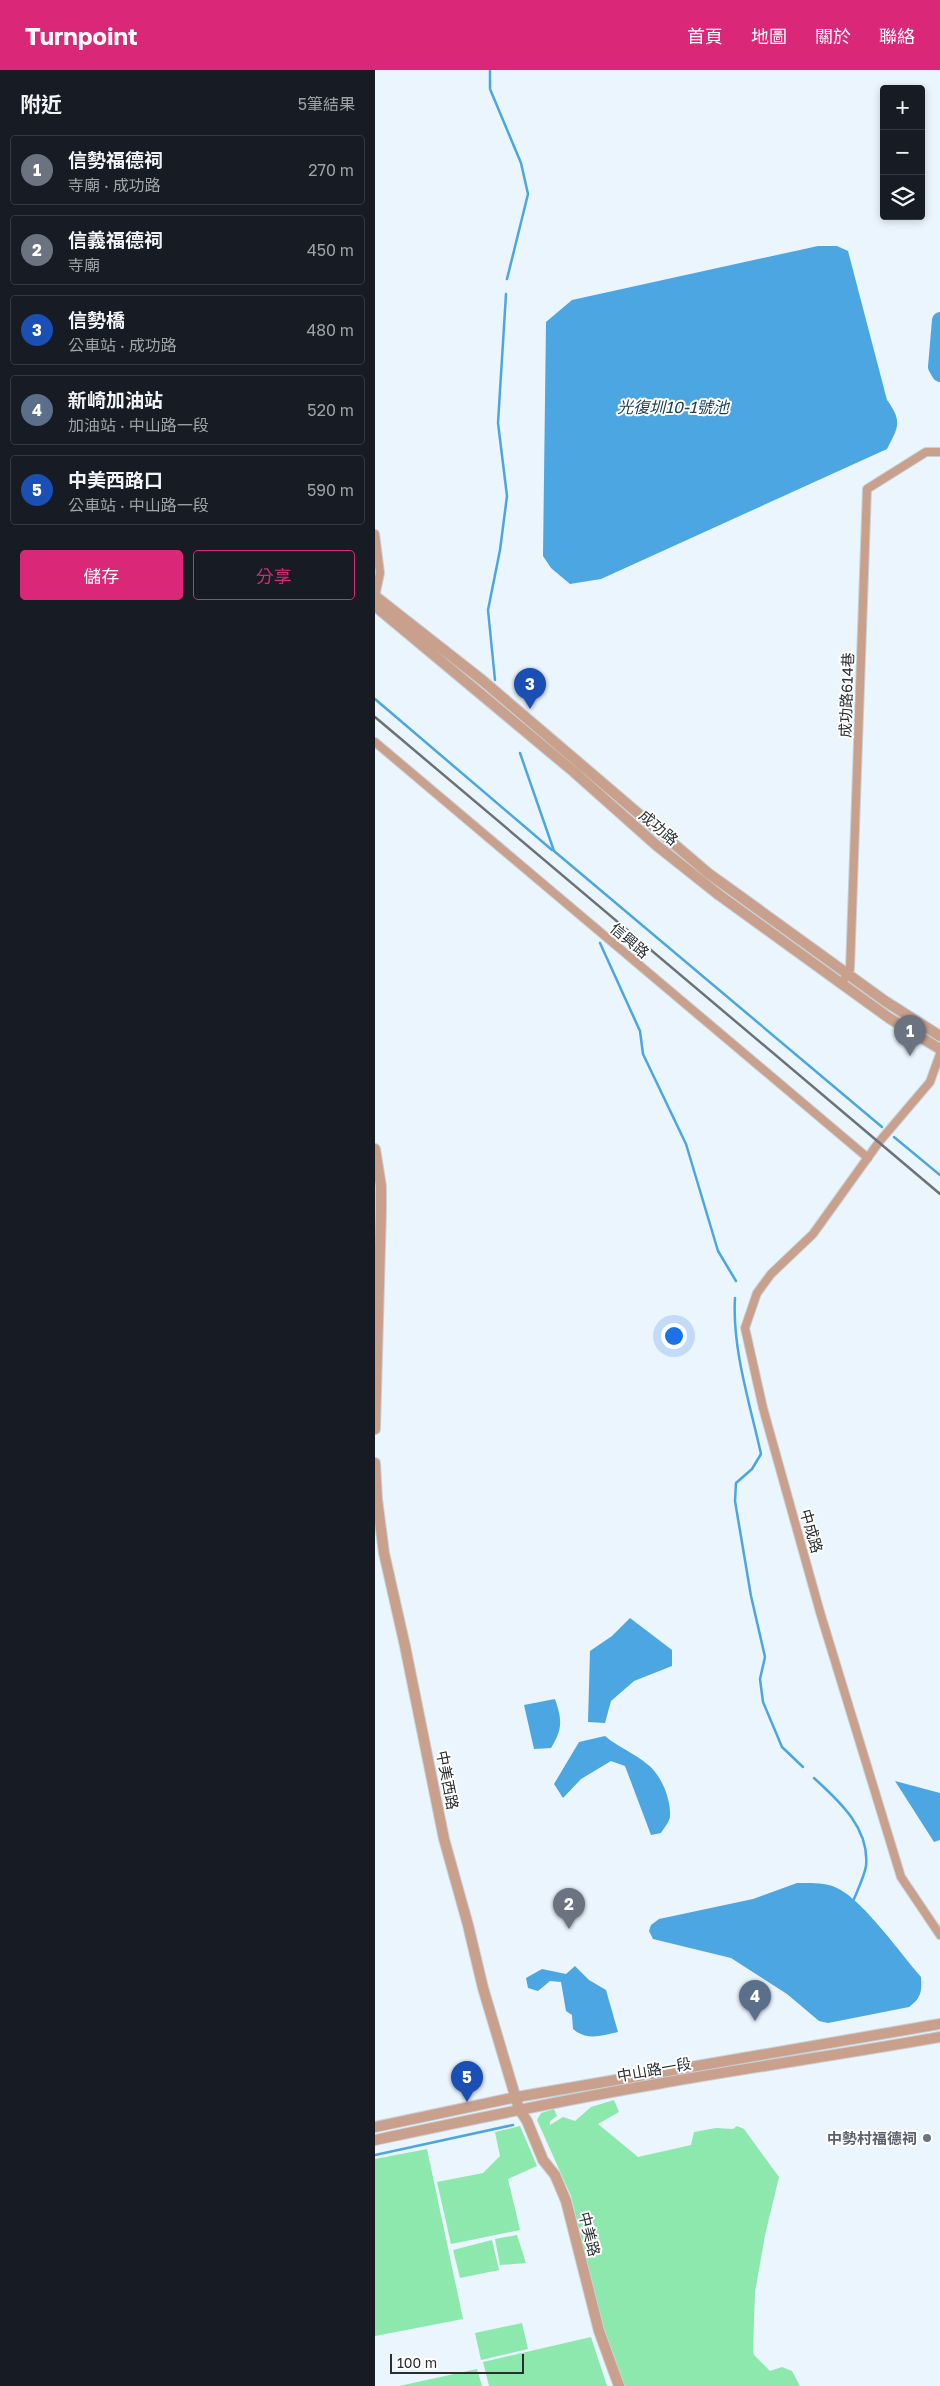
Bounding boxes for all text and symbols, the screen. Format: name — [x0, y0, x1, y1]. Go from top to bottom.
text: Turnpoint — [25, 21, 138, 50]
text: 首頁 — [687, 25, 723, 47]
text: 地圖 — [751, 25, 787, 47]
text: 關於 — [815, 25, 851, 47]
text: 聯絡 — [879, 25, 915, 47]
map controls — [880, 85, 925, 220]
button: + — [880, 85, 925, 130]
text: 附近 — [20, 91, 62, 117]
text: 5筆結果 — [298, 94, 355, 114]
button: − — [880, 130, 925, 175]
text: 信勢福德祠 — [68, 148, 163, 171]
text: 1 — [33, 160, 41, 180]
text: 270 m — [308, 160, 354, 180]
text: 寺廟 · 成功路 — [68, 175, 161, 195]
button: layers — [880, 175, 925, 220]
text: 信義福德祠 — [68, 228, 163, 251]
text: 2 — [32, 240, 42, 260]
text: 450 m — [307, 240, 354, 260]
text: 寺廟 — [68, 255, 100, 275]
text: 信勢橋 — [68, 308, 125, 331]
text: 3 — [32, 320, 42, 340]
text: 480 m — [306, 320, 354, 340]
text: 公車站 · 成功路 — [68, 335, 177, 355]
text: 新崎加油站 — [68, 388, 163, 411]
water label: 光復圳10-1號池 — [617, 397, 731, 417]
text: 4 — [32, 400, 42, 420]
text: 520 m — [307, 400, 354, 420]
text: 加油站 · 中山路一段 — [68, 415, 209, 435]
text: 中美西路口 — [68, 468, 163, 491]
text: 5 — [32, 480, 42, 500]
text: 590 m — [307, 480, 354, 500]
text: 公車站 · 中山路一段 — [68, 495, 209, 515]
button: 儲存 — [20, 550, 183, 600]
button: 分享 — [193, 550, 355, 600]
street label: 成功路614巷 — [836, 652, 856, 738]
pin: 3 — [514, 668, 546, 709]
street label: 成功路 — [636, 806, 682, 848]
street label: 信興路 — [607, 919, 653, 961]
pin: 1 — [894, 1015, 926, 1056]
your location — [661, 1323, 687, 1349]
street label: 中成路 — [797, 1507, 827, 1555]
street label: 中美西路 — [433, 1749, 463, 1811]
pin: 2 — [553, 1888, 585, 1929]
pin: 4 — [739, 1980, 771, 2021]
street label: 中山路一段 — [615, 2054, 693, 2084]
pin: 5 — [451, 2061, 483, 2102]
place label: 中勢村福德祠 — [827, 2129, 917, 2147]
marker: 中勢村福德祠 — [921, 2132, 933, 2144]
street label: 中美路 — [576, 2210, 604, 2258]
scale bar — [390, 2351, 524, 2374]
text: 100 m — [397, 2354, 437, 2371]

